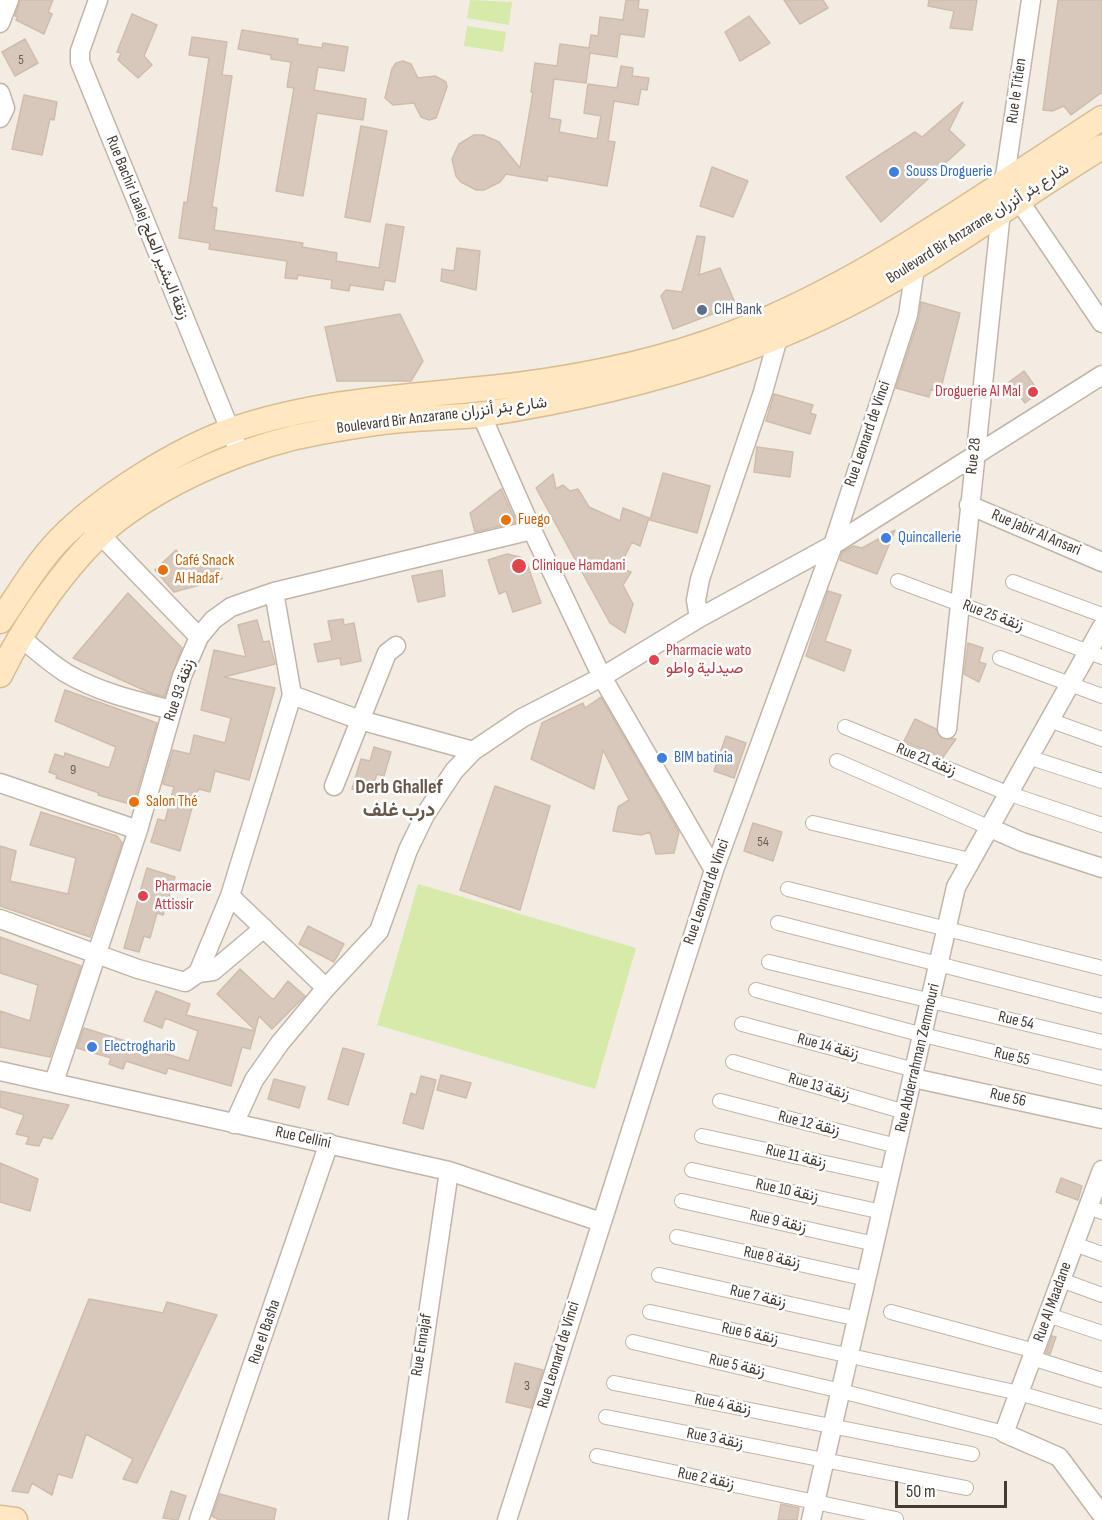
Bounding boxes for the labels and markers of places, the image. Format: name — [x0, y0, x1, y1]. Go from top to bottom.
place label: Souss Droguerie — [906, 162, 992, 182]
marker: Souss Droguerie — [887, 165, 901, 179]
place label: CIH Bank — [714, 300, 762, 320]
marker: CIH Bank — [695, 303, 709, 317]
place label: Droguerie Al Mal — [935, 382, 1021, 402]
marker: Droguerie Al Mal — [1026, 385, 1040, 399]
place label: Fuego — [518, 510, 550, 530]
marker: Fuego — [499, 513, 513, 527]
place label: Quincallerie — [898, 528, 961, 548]
marker: Quincallerie — [879, 531, 893, 545]
place label: Café Snack Al Hadaf — [175, 551, 234, 589]
place label: Clinique Hamdani — [532, 556, 625, 576]
marker: Clinique Hamdani — [510, 557, 528, 575]
marker: Café Snack Al Hadaf — [156, 563, 170, 577]
place label: Pharmacie wato صيدلية واطو — [666, 641, 751, 679]
marker: Pharmacie wato صيدلية واطو — [647, 653, 661, 667]
place label: BIM batinia — [674, 748, 733, 768]
marker: BIM batinia — [655, 751, 669, 765]
place label: Salon Thé — [146, 792, 198, 812]
marker: Salon Thé — [127, 795, 141, 809]
place label: Pharmacie Attissir — [155, 877, 212, 915]
marker: Pharmacie Attissir — [136, 889, 150, 903]
place label: Electrogharib — [104, 1037, 176, 1057]
marker: Electrogharib — [85, 1040, 99, 1054]

